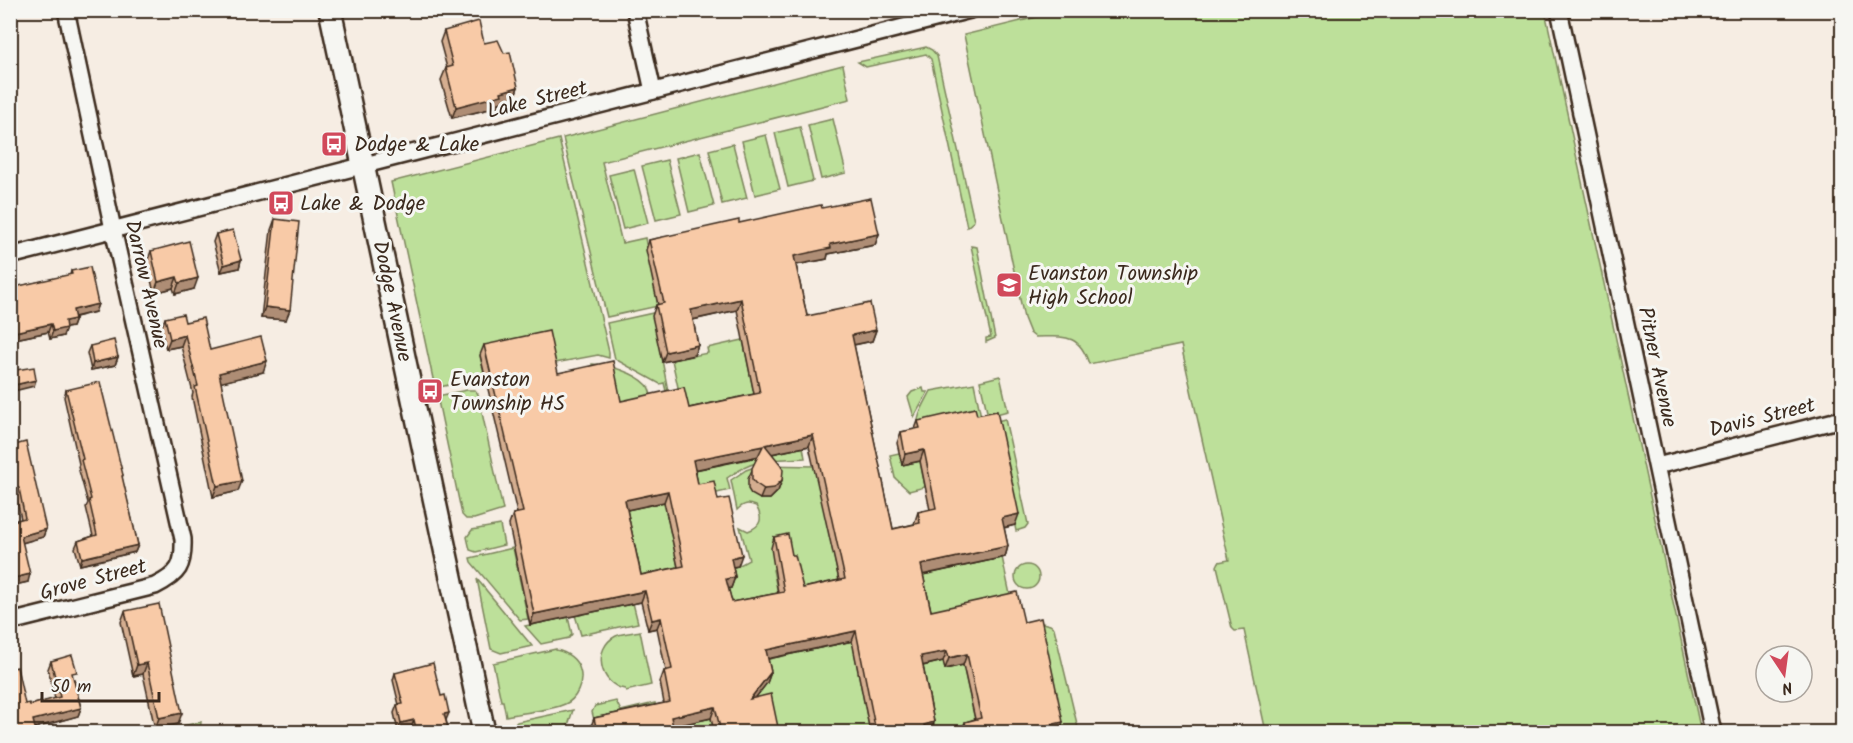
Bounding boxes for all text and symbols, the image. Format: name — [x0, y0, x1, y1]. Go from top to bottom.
street label: Lake Street — [484, 72, 592, 129]
bus stop icon: Dodge & Lake — [319, 129, 349, 159]
place label: Dodge & Lake — [354, 129, 480, 162]
bus stop icon: Lake & Dodge — [266, 188, 296, 218]
place label: Lake & Dodge — [300, 188, 426, 221]
street label: Darrow Avenue — [115, 217, 176, 352]
street label: Dodge Avenue — [363, 238, 421, 366]
place label: Evanston Township High School — [1028, 258, 1198, 315]
school or university icon: Evanston Township High School — [994, 270, 1024, 300]
street label: Pitner Avenue — [1628, 304, 1686, 431]
place label: Evanston Township HS — [450, 364, 565, 421]
bus stop icon: Evanston Township HS — [415, 376, 445, 406]
street label: Davis Street — [1706, 389, 1820, 448]
street label: Grove Street — [36, 550, 151, 611]
north arrow — [1754, 644, 1814, 704]
scale bar — [42, 665, 159, 703]
text: 50 m — [51, 673, 91, 702]
text: N — [1779, 674, 1795, 700]

